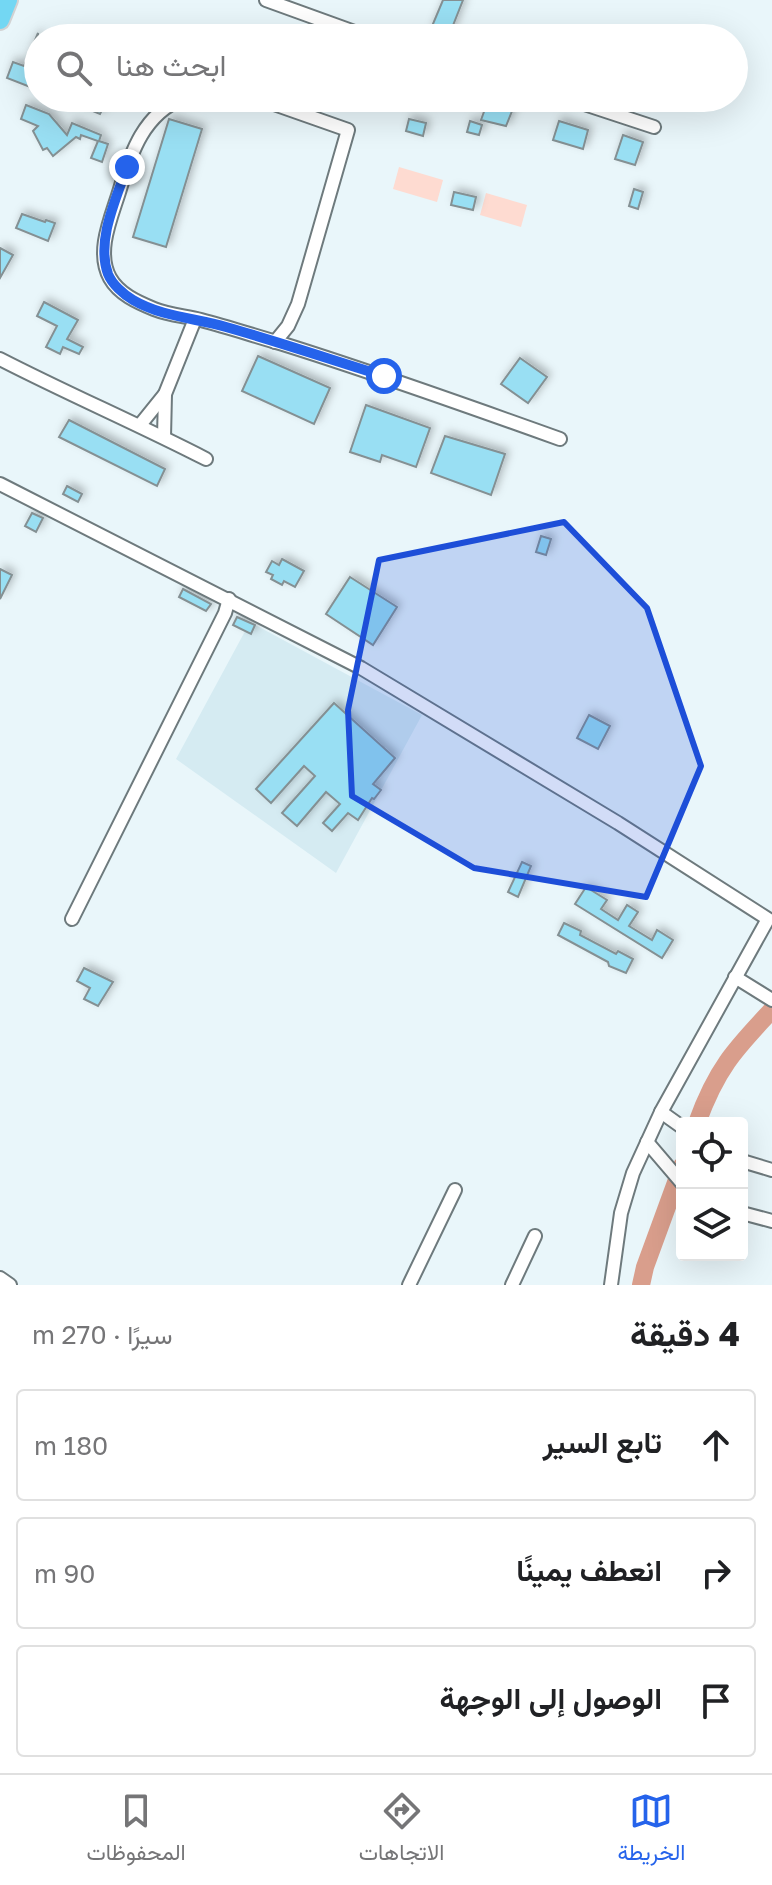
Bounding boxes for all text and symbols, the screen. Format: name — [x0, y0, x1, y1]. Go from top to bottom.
search box — [24, 24, 748, 112]
icon: search — [52, 46, 96, 90]
text: ابحث هنا — [116, 47, 226, 83]
route end — [109, 149, 145, 185]
route start — [366, 358, 402, 394]
map controls — [676, 1117, 748, 1261]
button: locate — [676, 1117, 748, 1189]
button: layers — [676, 1189, 748, 1261]
text: 4 دقيقة — [630, 1313, 740, 1353]
text: سيرًا · 270 m — [32, 1319, 172, 1350]
icon: ahead — [694, 1423, 738, 1467]
text: تابع السير — [543, 1424, 662, 1460]
text: 180 m — [34, 1430, 108, 1461]
icon: right — [694, 1551, 738, 1595]
text: انعطف يمينًا — [516, 1552, 662, 1588]
text: 90 m — [34, 1558, 95, 1589]
icon: arrive — [694, 1679, 738, 1723]
text: الوصول إلى الوجهة — [440, 1680, 662, 1716]
tab: المحفوظات — [87, 1789, 186, 1872]
tab: الاتجاهات — [359, 1789, 444, 1872]
tab: الخريطة — [617, 1789, 685, 1872]

